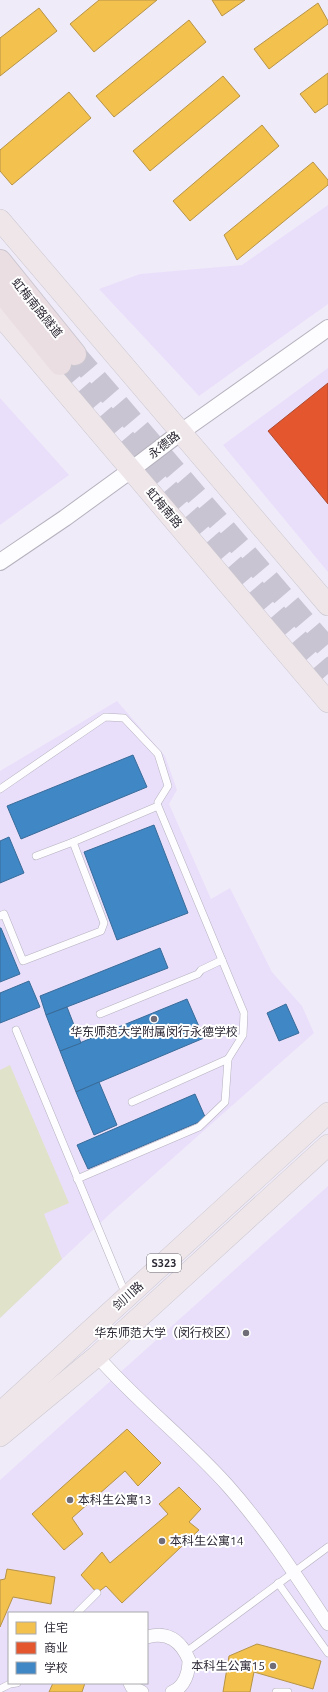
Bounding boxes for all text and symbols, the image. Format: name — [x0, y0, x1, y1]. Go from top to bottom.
street label: 虹梅南路隧道 — [10, 276, 65, 340]
street label: 永德路 — [146, 428, 182, 461]
street label: 虹梅南路 — [144, 485, 185, 530]
marker: 华东师范大学附属闵行永德学校 — [149, 1014, 159, 1024]
place label: 华东师范大学附属闵行永德学校 — [70, 1025, 238, 1038]
road number: S323 — [147, 1254, 181, 1272]
street label: 剑川路 — [110, 1279, 145, 1313]
place label: 华东师范大学（闵行校区） — [94, 1326, 238, 1339]
marker: 华东师范大学（闵行校区） — [241, 1328, 251, 1338]
place label: 本科生公寓13 — [78, 1493, 152, 1506]
marker: 本科生公寓13 — [65, 1495, 75, 1505]
place label: 本科生公寓14 — [170, 1534, 244, 1547]
marker: 本科生公寓14 — [157, 1536, 167, 1546]
legend — [8, 1612, 148, 1684]
text: 住宅 — [44, 1621, 68, 1634]
text: 商业 — [44, 1641, 68, 1654]
place label: 本科生公寓15 — [191, 1659, 265, 1672]
text: 学校 — [44, 1661, 68, 1674]
marker: 本科生公寓15 — [268, 1661, 278, 1671]

